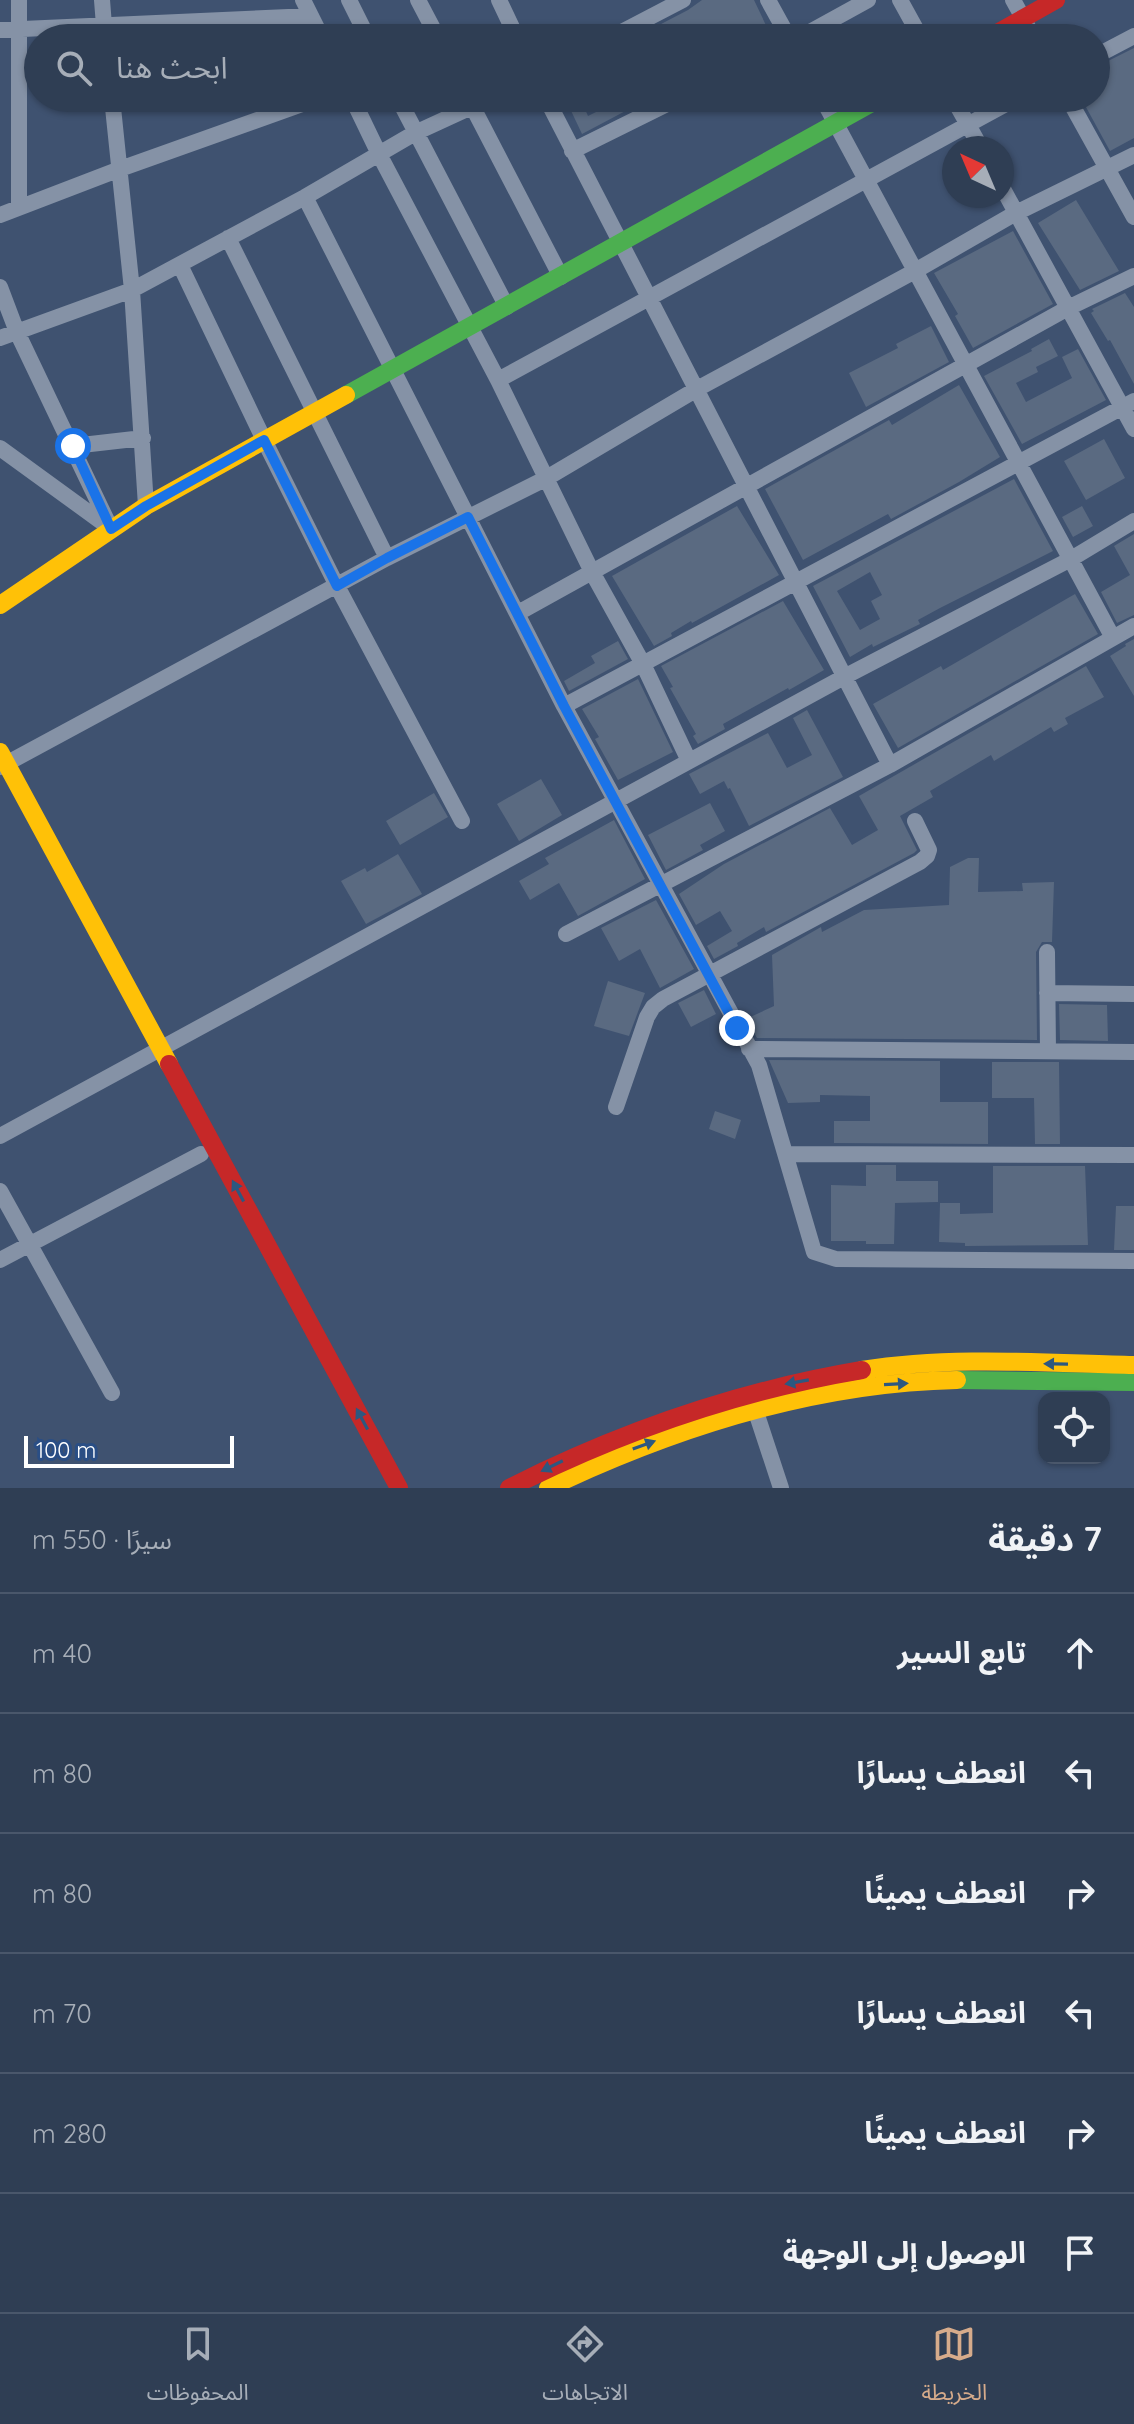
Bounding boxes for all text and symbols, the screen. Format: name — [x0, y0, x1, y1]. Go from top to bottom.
search box — [24, 24, 1110, 112]
icon: search — [52, 46, 96, 90]
text: ابحث هنا — [116, 48, 228, 86]
north arrow — [942, 136, 1014, 208]
route start — [55, 428, 91, 464]
route end — [719, 1010, 755, 1046]
one-way arrow — [231, 1180, 245, 1202]
one-way arrow — [1043, 1358, 1068, 1370]
one-way arrow — [785, 1376, 810, 1388]
one-way arrow — [884, 1377, 909, 1390]
map controls — [1038, 1392, 1110, 1464]
button: locate — [1038, 1392, 1110, 1464]
one-way arrow — [355, 1408, 368, 1431]
scale bar — [24, 1432, 234, 1468]
text: 100 m — [36, 1436, 96, 1464]
one-way arrow — [633, 1438, 657, 1451]
one-way arrow — [541, 1459, 564, 1473]
text: 7 دقيقة — [988, 1517, 1102, 1560]
text: سيرًا · 550 m — [32, 1523, 172, 1556]
icon: ahead — [1058, 1631, 1102, 1675]
text: تابع السير — [897, 1633, 1026, 1671]
text: 40 m — [32, 1637, 92, 1670]
icon: left — [1058, 1751, 1102, 1795]
text: انعطف يسارًا — [856, 1753, 1026, 1791]
text: 80 m — [32, 1757, 92, 1790]
icon: right — [1058, 1871, 1102, 1915]
text: انعطف يمينًا — [864, 1873, 1026, 1911]
text: 80 m — [32, 1877, 92, 1910]
icon: left — [1058, 1991, 1102, 2035]
text: انعطف يسارًا — [856, 1993, 1026, 2031]
text: 70 m — [32, 1997, 92, 2030]
icon: right — [1058, 2111, 1102, 2155]
text: انعطف يمينًا — [864, 2113, 1026, 2151]
text: 280 m — [32, 2117, 107, 2150]
icon: arrive — [1058, 2231, 1102, 2275]
text: الوصول إلى الوجهة — [783, 2233, 1026, 2271]
tab: المحفوظات — [147, 2322, 249, 2416]
tab: الاتجاهات — [542, 2322, 628, 2416]
tab: الخريطة — [921, 2322, 987, 2416]

